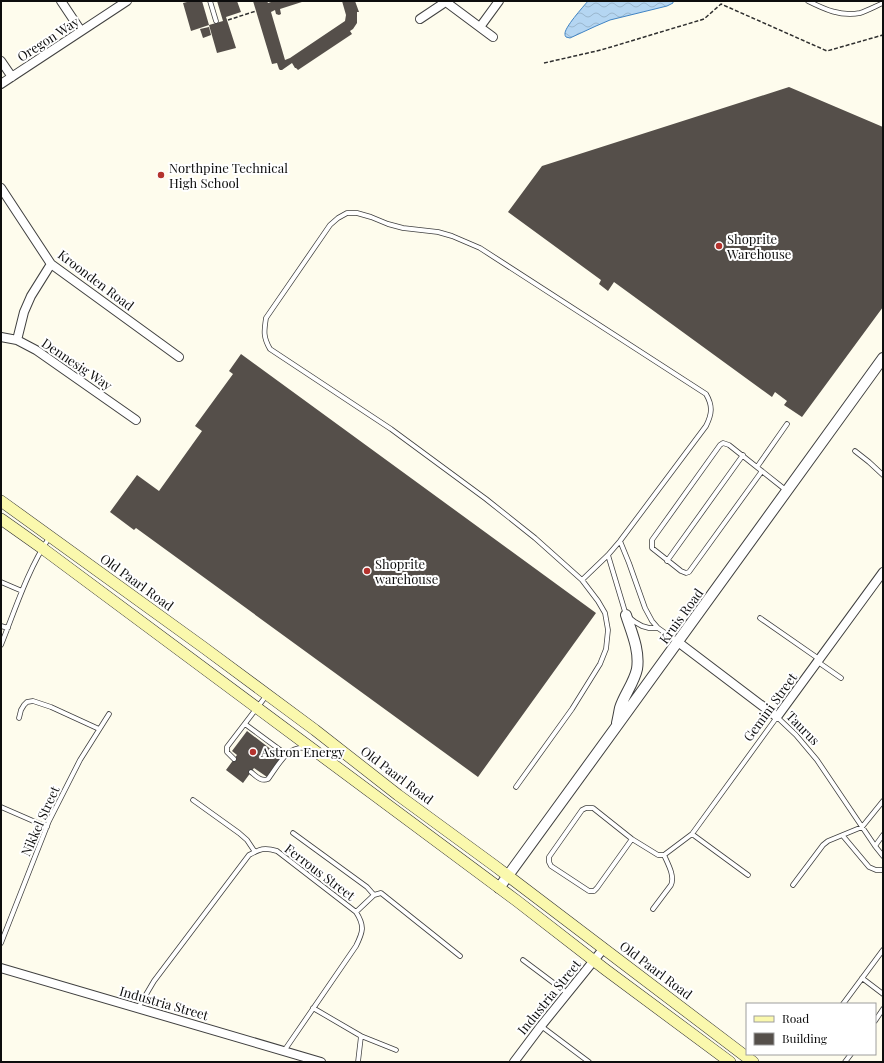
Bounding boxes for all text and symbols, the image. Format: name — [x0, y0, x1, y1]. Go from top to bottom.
street label: Oregon Way — [14, 12, 82, 65]
place label: Northpine Technical High School — [169, 159, 288, 191]
marker: Northpine Technical High School — [156, 170, 166, 180]
place label: Shoprite Warehouse — [726, 230, 792, 262]
marker: Shoprite Warehouse — [714, 241, 724, 251]
street label: Kroonden Road — [55, 246, 138, 314]
street label: Dennesig Way — [39, 334, 116, 394]
street label: Old Paarl Road — [97, 549, 178, 614]
place label: Shoprite warehouse — [375, 555, 439, 587]
marker: Shoprite warehouse — [362, 566, 372, 576]
street label: Kruis Road — [655, 584, 707, 647]
street label: Gemini Street — [739, 669, 800, 744]
street label: Taurus — [783, 707, 824, 748]
street label: Old Paarl Road — [358, 742, 437, 808]
place label: Astron Energy — [260, 743, 345, 760]
marker: Astron Energy — [248, 747, 258, 757]
street label: Nikkel Street — [17, 783, 63, 858]
street label: Ferrous Street — [282, 840, 359, 904]
street label: Old Paarl Road — [617, 937, 696, 1003]
street label: Industria Street — [513, 955, 584, 1038]
street label: Industria Street — [118, 982, 211, 1023]
legend — [746, 1003, 876, 1055]
text: Road — [782, 1010, 809, 1026]
text: Building — [782, 1030, 828, 1046]

